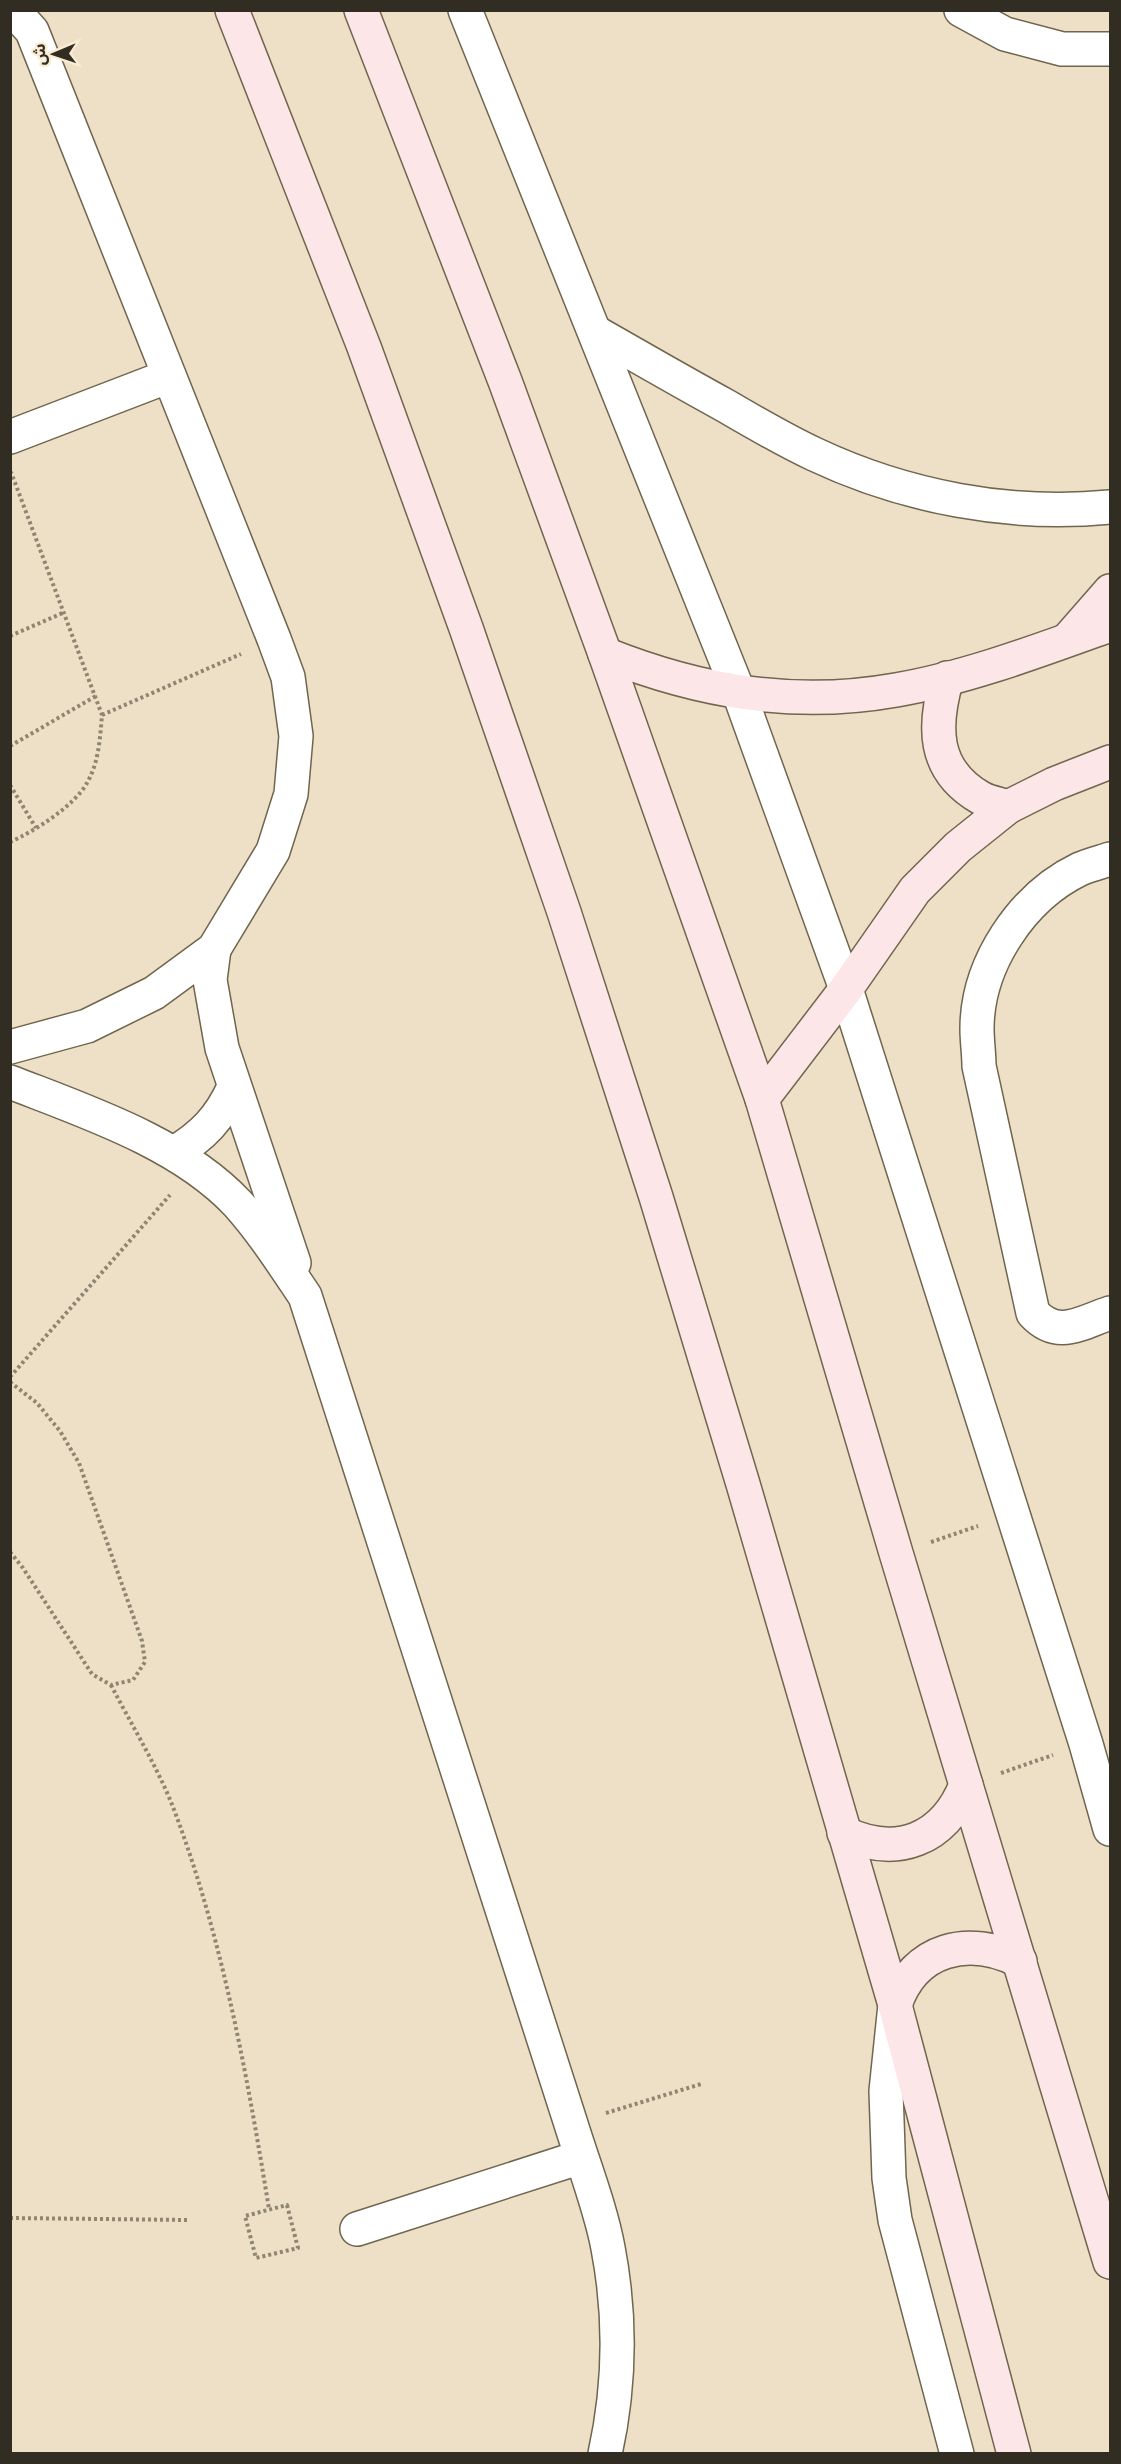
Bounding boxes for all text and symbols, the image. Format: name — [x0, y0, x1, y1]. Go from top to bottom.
north arrow — [24, 24, 84, 84]
text: ش — [31, 43, 49, 66]

